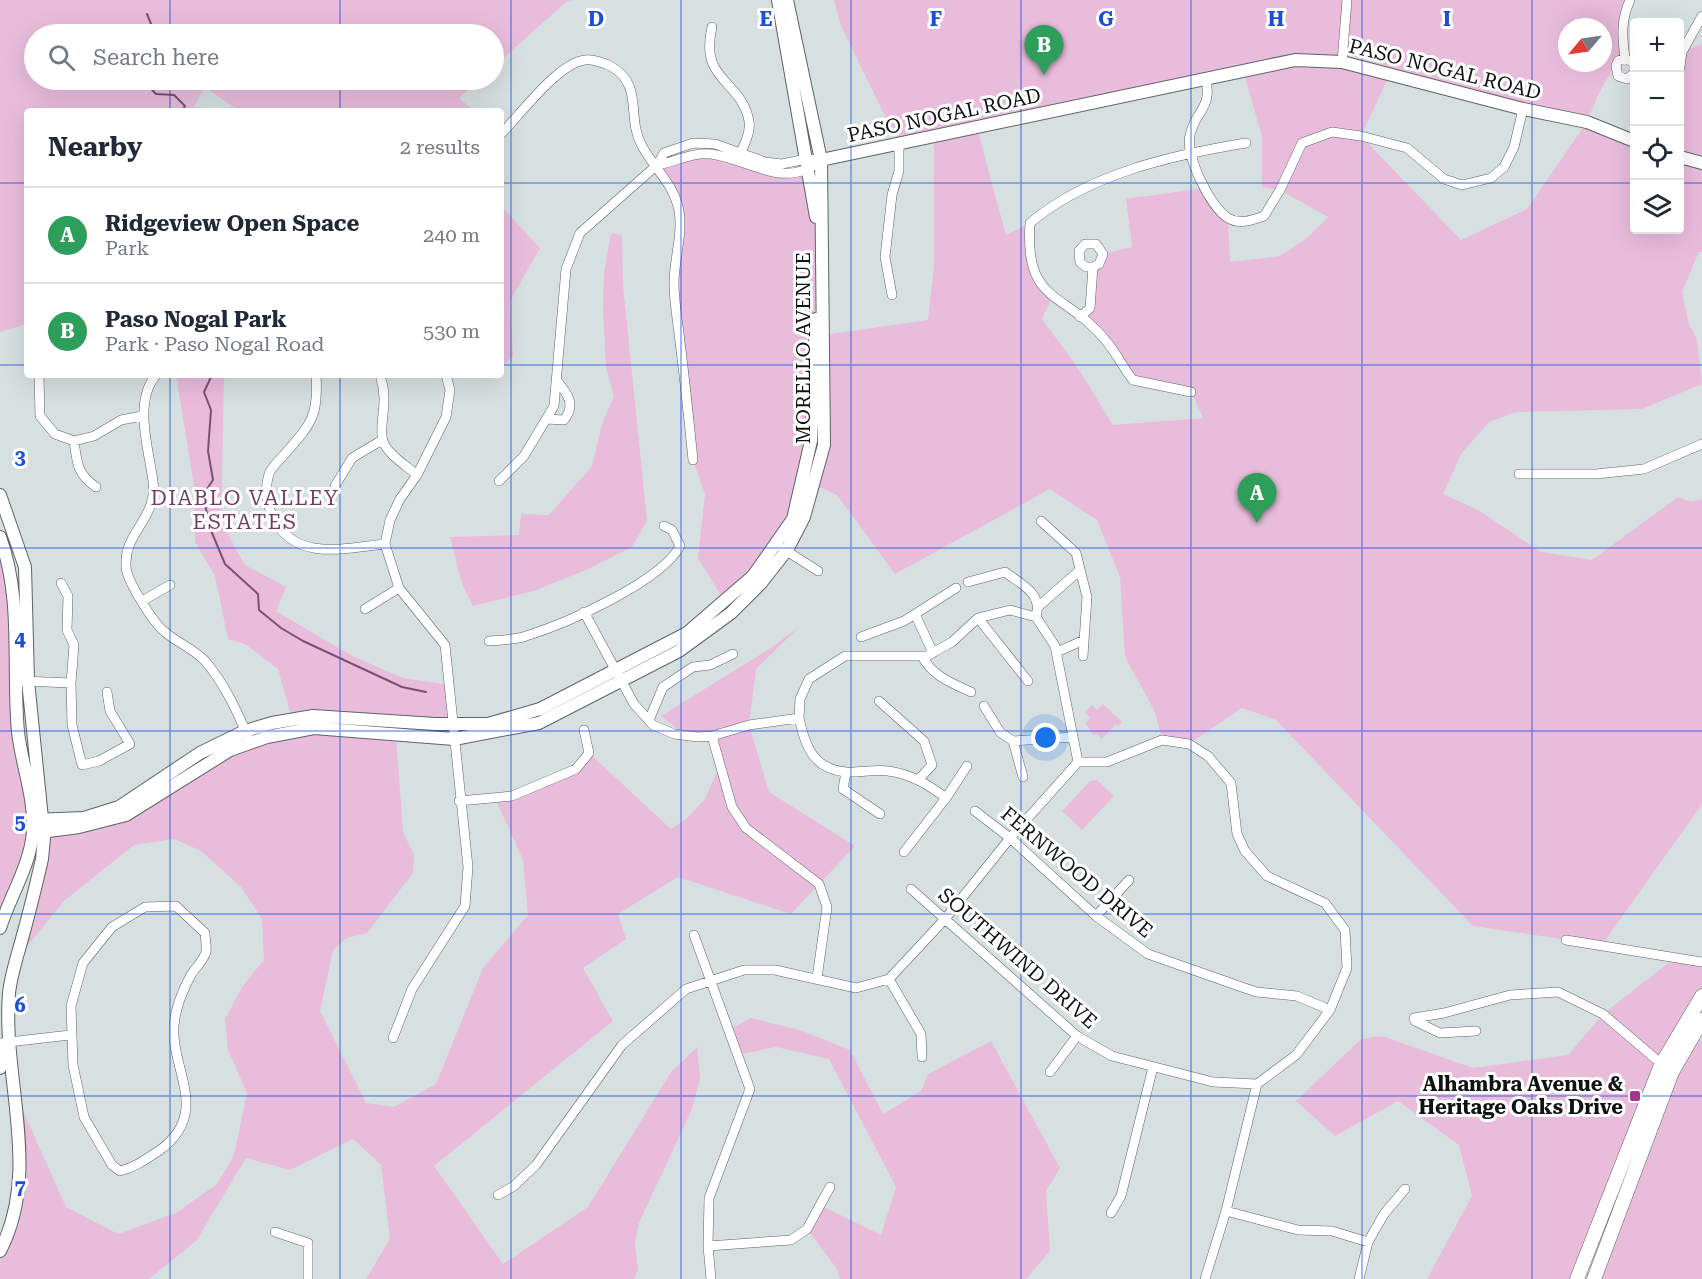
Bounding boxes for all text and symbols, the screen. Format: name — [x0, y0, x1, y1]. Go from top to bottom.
text: D — [588, 7, 604, 31]
text: E — [760, 7, 773, 31]
text: F — [930, 7, 942, 31]
text: G — [1098, 7, 1114, 31]
text: H — [1268, 7, 1284, 31]
text: I — [1443, 7, 1451, 31]
north arrow — [1558, 18, 1612, 72]
map controls — [1630, 18, 1684, 234]
button: + — [1630, 18, 1684, 72]
search box — [24, 24, 504, 90]
pin: B — [1024, 26, 1064, 75]
street label: PASO NOGAL ROAD — [1346, 33, 1544, 105]
icon: search — [45, 41, 78, 74]
text: Search here — [93, 45, 219, 70]
button: − — [1630, 72, 1684, 126]
street label: PASO NOGAL ROAD — [845, 83, 1043, 147]
button: locate — [1630, 126, 1684, 180]
text: Nearby — [48, 132, 142, 162]
text: 2 results — [400, 135, 480, 159]
button: layers — [1630, 180, 1684, 234]
text: Ridgeview Open Space — [105, 211, 359, 236]
text: A — [60, 223, 75, 247]
text: 240 m — [423, 223, 480, 247]
text: Park — [105, 236, 149, 260]
street label: MORELLO AVENUE — [791, 252, 815, 444]
text: Paso Nogal Park — [105, 307, 287, 332]
text: B — [60, 319, 75, 343]
text: 530 m — [423, 319, 480, 343]
text: Park · Paso Nogal Road — [105, 332, 324, 356]
text: 3 — [14, 445, 26, 469]
pin: A — [1238, 474, 1276, 523]
district label: DIABLO VALLEY ESTATES — [150, 486, 340, 534]
text: 4 — [14, 627, 26, 651]
your location — [1031, 723, 1060, 752]
street label: FERNWOOD DRIVE — [996, 802, 1158, 942]
text: 5 — [14, 810, 26, 834]
street label: SOUTHWIND DRIVE — [934, 883, 1102, 1033]
text: 6 — [14, 993, 26, 1017]
place label: Alhambra Avenue & Heritage Oaks Drive — [1419, 1072, 1623, 1119]
marker: Alhambra Avenue & Heritage Oaks Drive — [1628, 1089, 1642, 1103]
text: 7 — [14, 1175, 26, 1199]

